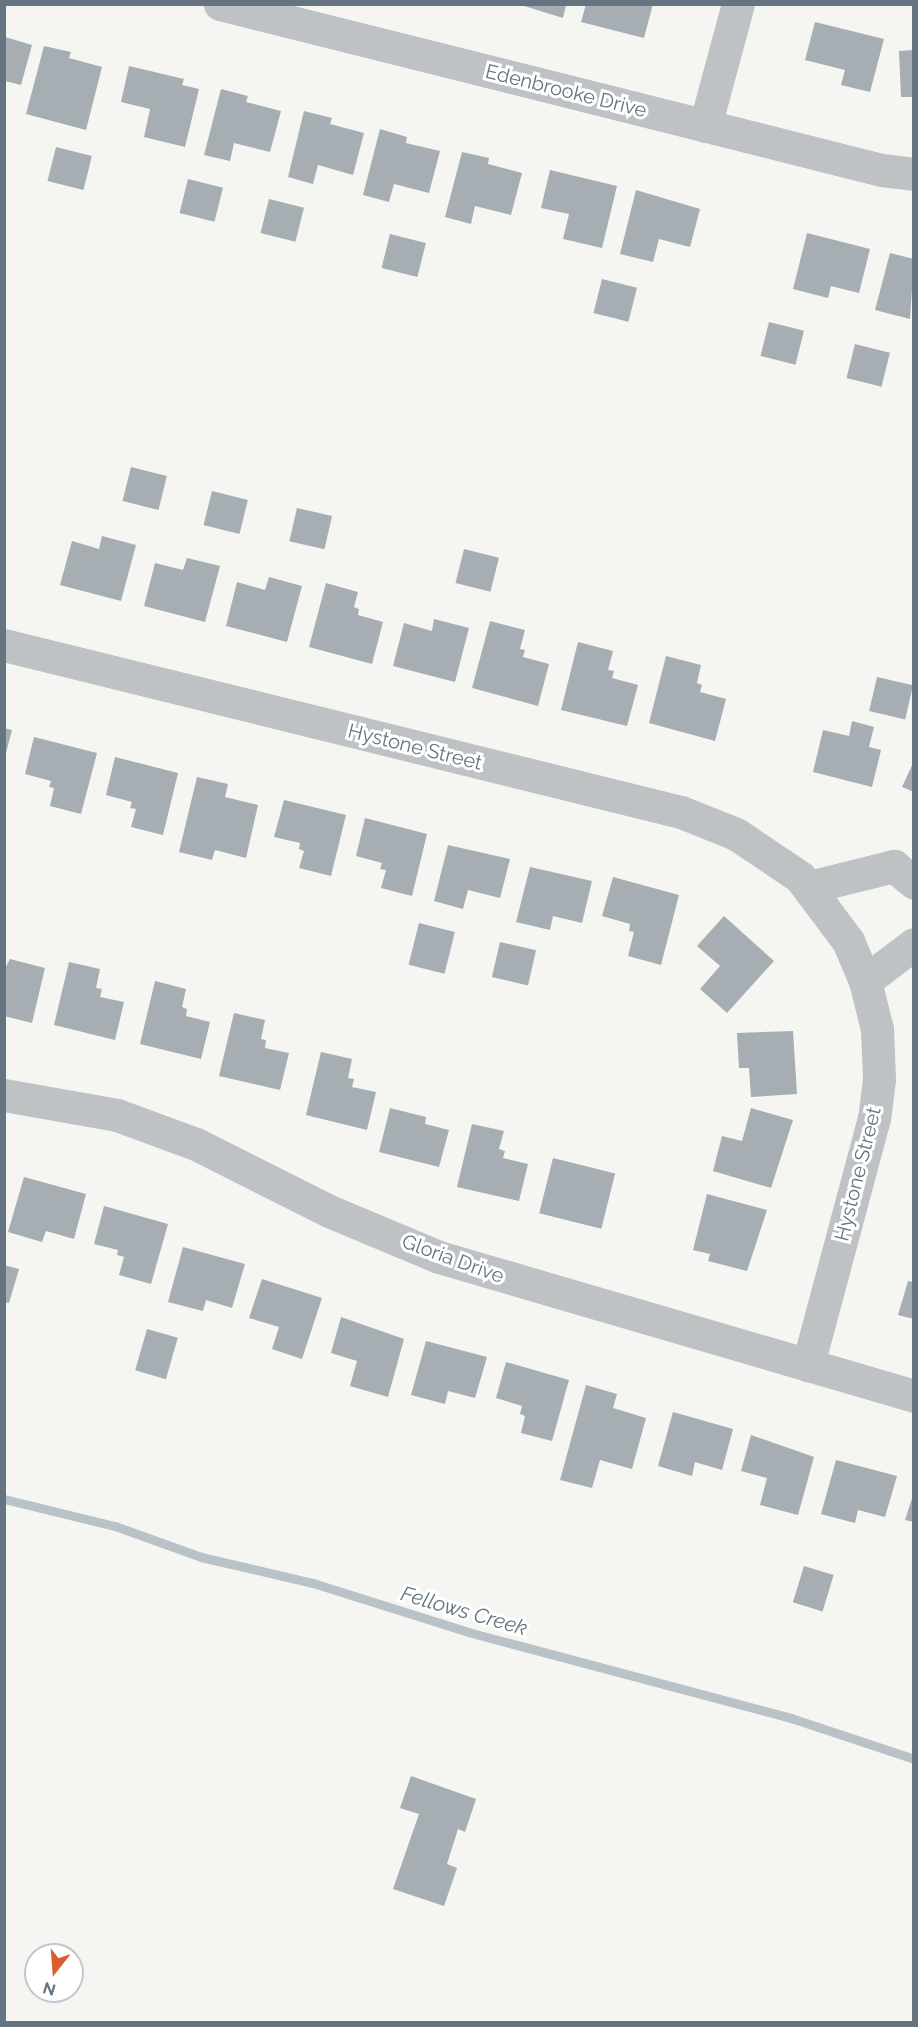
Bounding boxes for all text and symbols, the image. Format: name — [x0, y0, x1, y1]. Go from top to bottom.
street label: Edenbrooke Drive — [483, 59, 649, 123]
street label: Hystone Street — [345, 719, 485, 775]
street label: Hystone Street — [830, 1104, 886, 1244]
street label: Gloria Drive — [399, 1229, 507, 1289]
water label: Fellows Creek — [398, 1581, 530, 1641]
north arrow — [24, 1943, 84, 2003]
text: N — [41, 1978, 58, 2000]

